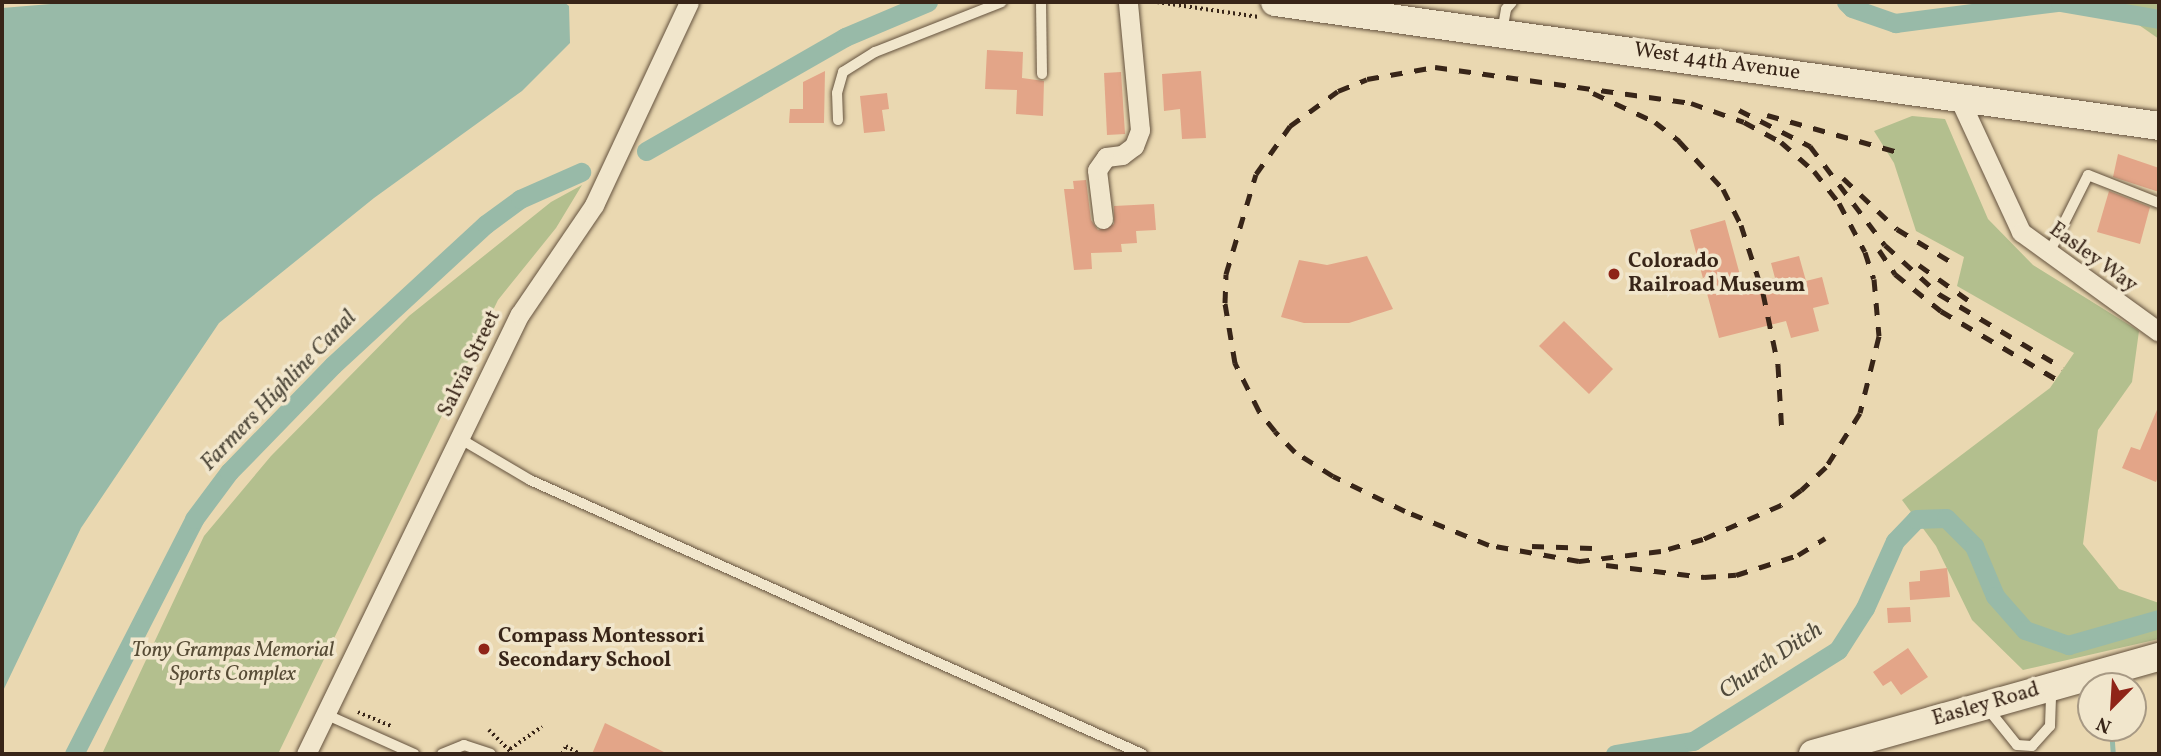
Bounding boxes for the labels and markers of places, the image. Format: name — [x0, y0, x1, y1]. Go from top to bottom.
place label: Colorado Railroad Museum — [1628, 249, 1805, 299]
marker: Colorado Railroad Museum — [1606, 266, 1622, 282]
place label: Compass Montessori Secondary School — [498, 624, 705, 674]
marker: Compass Montessori Secondary School — [476, 641, 492, 657]

